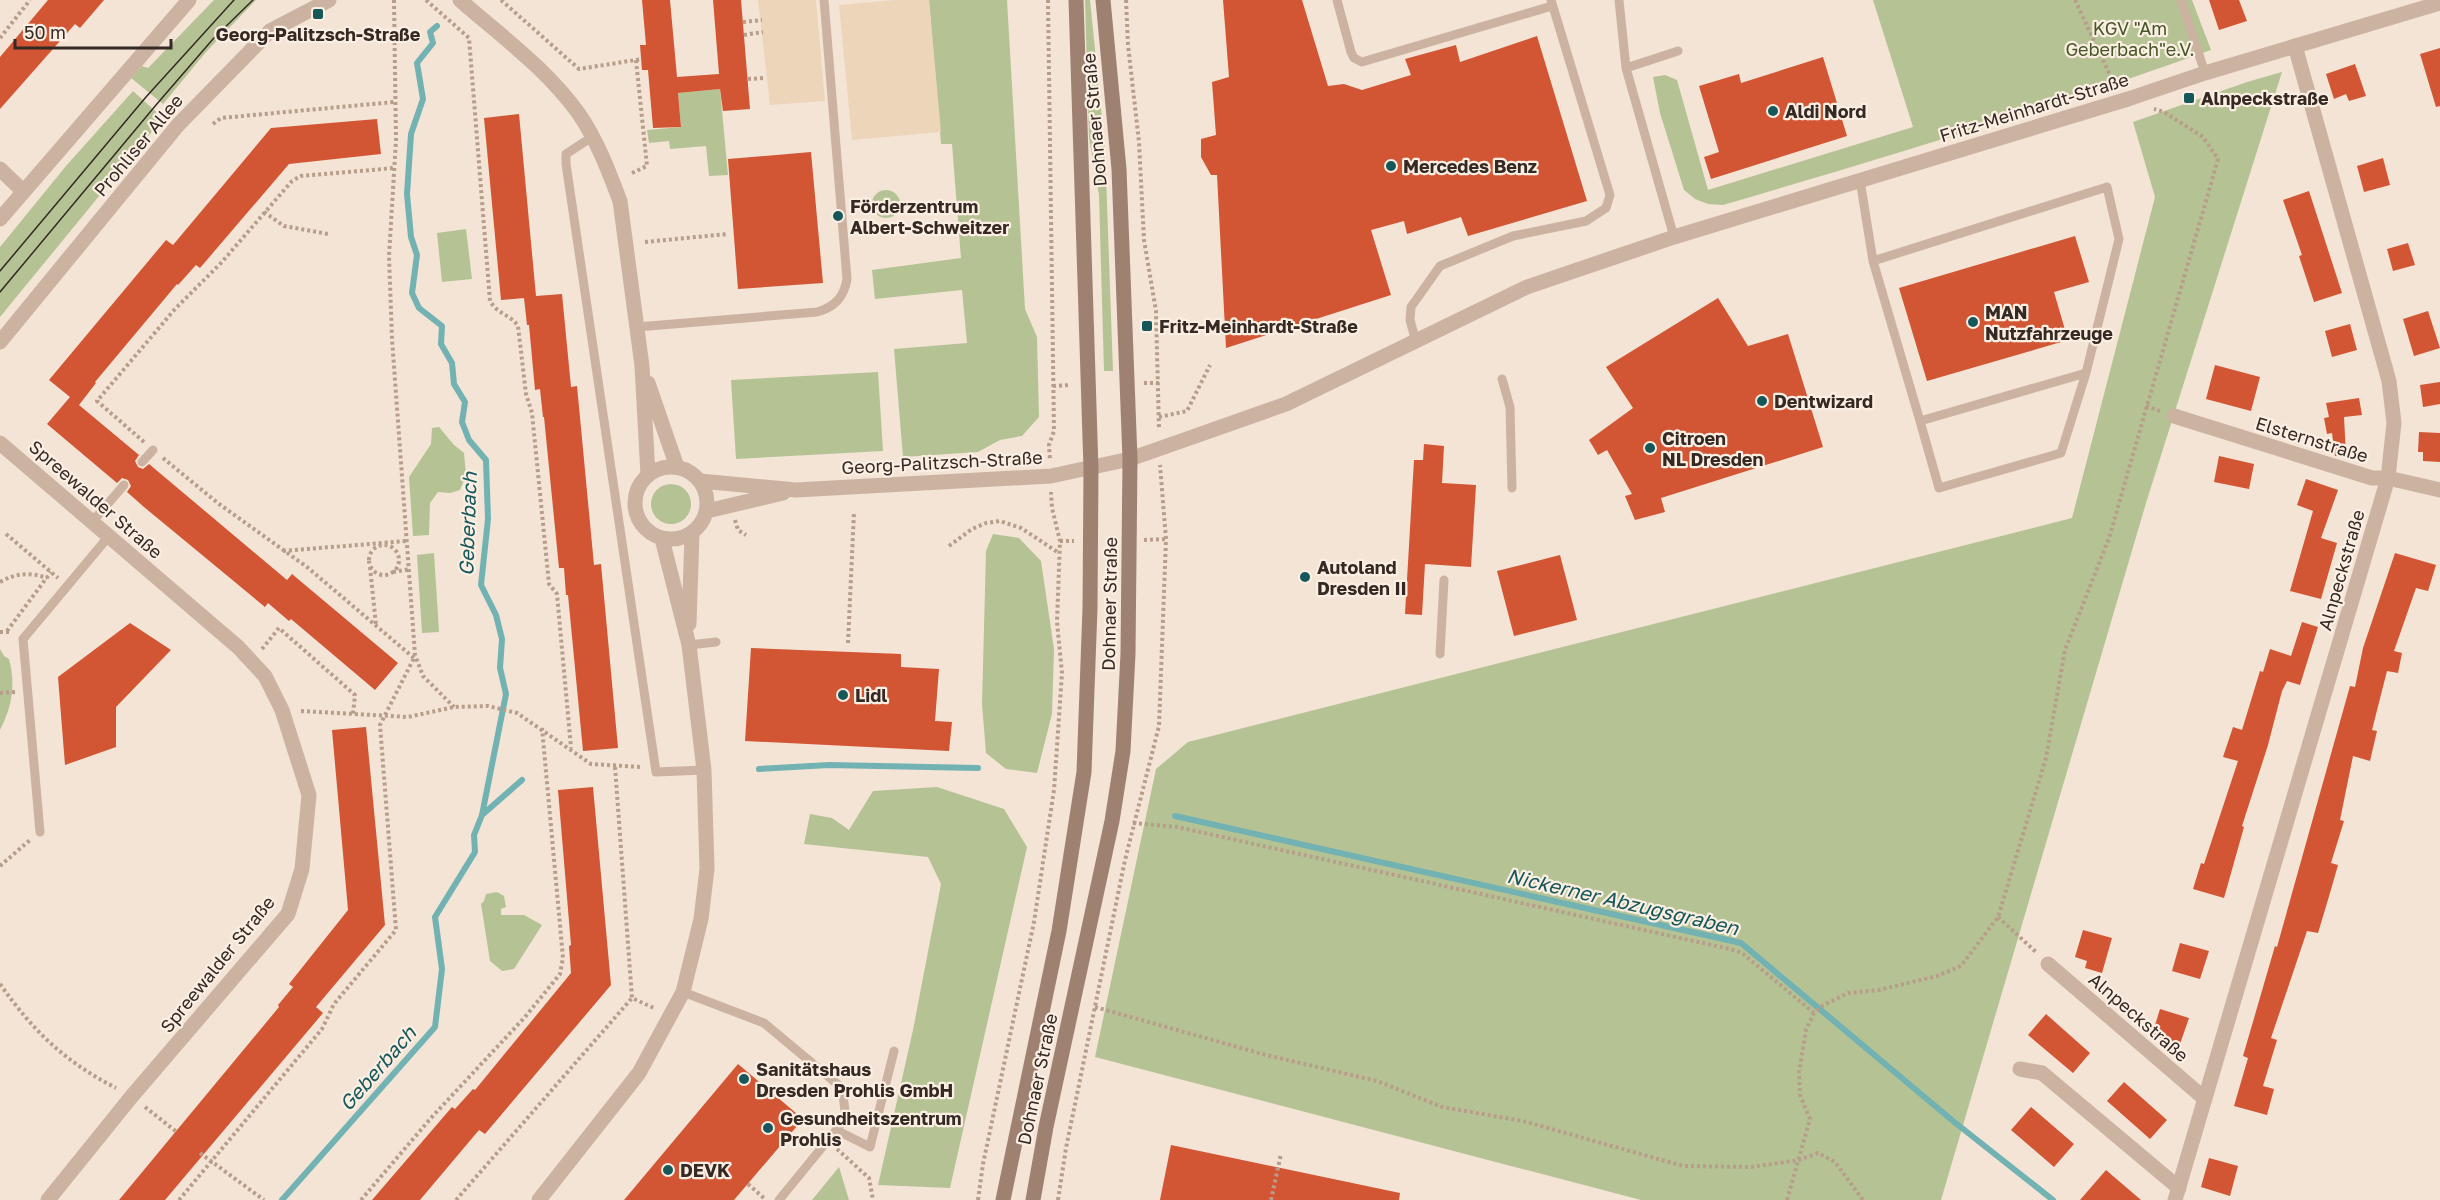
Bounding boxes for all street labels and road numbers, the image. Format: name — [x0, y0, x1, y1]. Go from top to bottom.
street label: Dohnaer Straße — [1077, 52, 1111, 188]
street label: Fritz-Meinhardt-Straße — [1937, 68, 2131, 146]
street label: Prohliser Allee — [89, 89, 187, 201]
street label: Elsternstraße — [2253, 411, 2371, 467]
street label: Spreewalder Straße — [25, 435, 167, 563]
street label: Georg-Palitzsch-Straße — [841, 446, 1043, 478]
street label: Alnpeckstraße — [2313, 507, 2369, 633]
street label: Dohnaer Straße — [1097, 537, 1121, 671]
street label: Spreewalder Straße — [155, 891, 279, 1037]
street label: Alnpeckstraße — [2085, 968, 2193, 1066]
street label: Dohnaer Straße — [1012, 1011, 1062, 1147]

